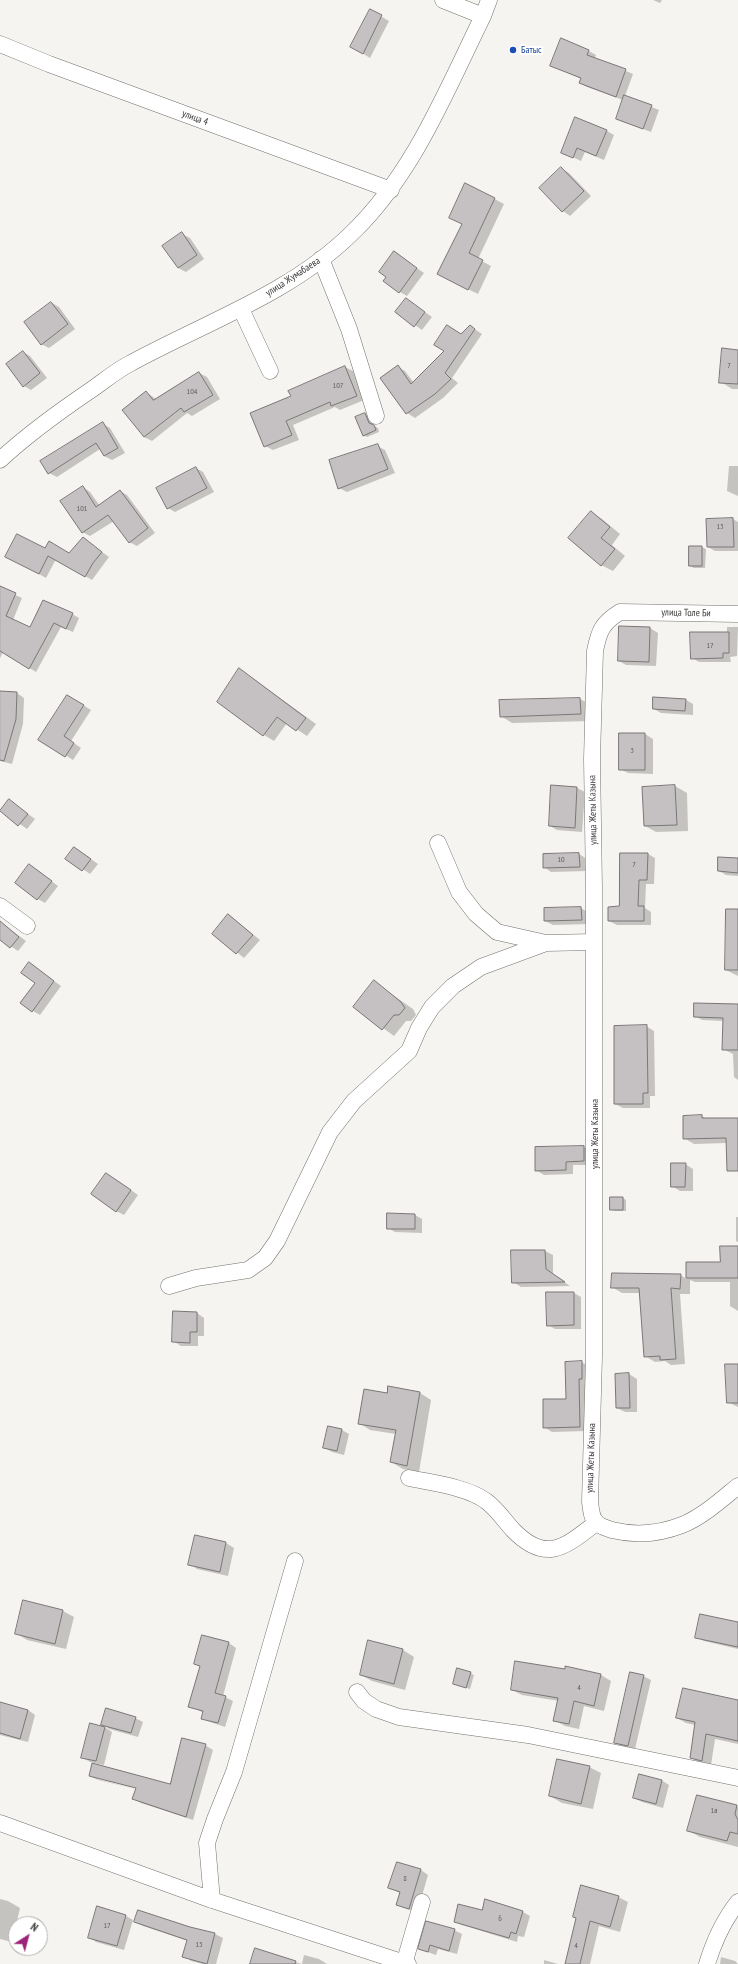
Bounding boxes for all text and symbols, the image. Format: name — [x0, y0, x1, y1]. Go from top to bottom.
place label: Батыс — [521, 44, 542, 56]
marker: Батыс — [508, 45, 518, 55]
street label: улица 4 — [180, 108, 210, 128]
street label: улица Жумабаева — [263, 255, 323, 299]
house number: 7 — [727, 361, 731, 371]
house number: 107 — [333, 381, 343, 391]
house number: 104 — [187, 387, 197, 397]
house number: 101 — [77, 504, 87, 514]
house number: 13 — [716, 522, 724, 532]
street label: улица Толе Би — [661, 607, 711, 619]
house number: 17 — [706, 641, 714, 651]
house number: 3 — [630, 746, 634, 756]
street label: улица Жеты Казына — [586, 775, 600, 845]
house number: 10 — [557, 855, 565, 865]
house number: 7 — [632, 860, 636, 870]
street label: улица Жеты Казына — [589, 1099, 601, 1169]
street label: улица Жеты Казына — [584, 1423, 598, 1493]
house number: 4 — [577, 1683, 581, 1693]
house number: 1а — [711, 1806, 717, 1816]
house number: 8 — [403, 1874, 407, 1884]
house number: 6 — [498, 1914, 502, 1924]
north arrow — [8, 1916, 48, 1956]
text: N — [28, 1920, 41, 1935]
house number: 17 — [103, 1921, 111, 1931]
house number: 13 — [195, 1940, 203, 1950]
house number: 4 — [574, 1941, 578, 1951]

